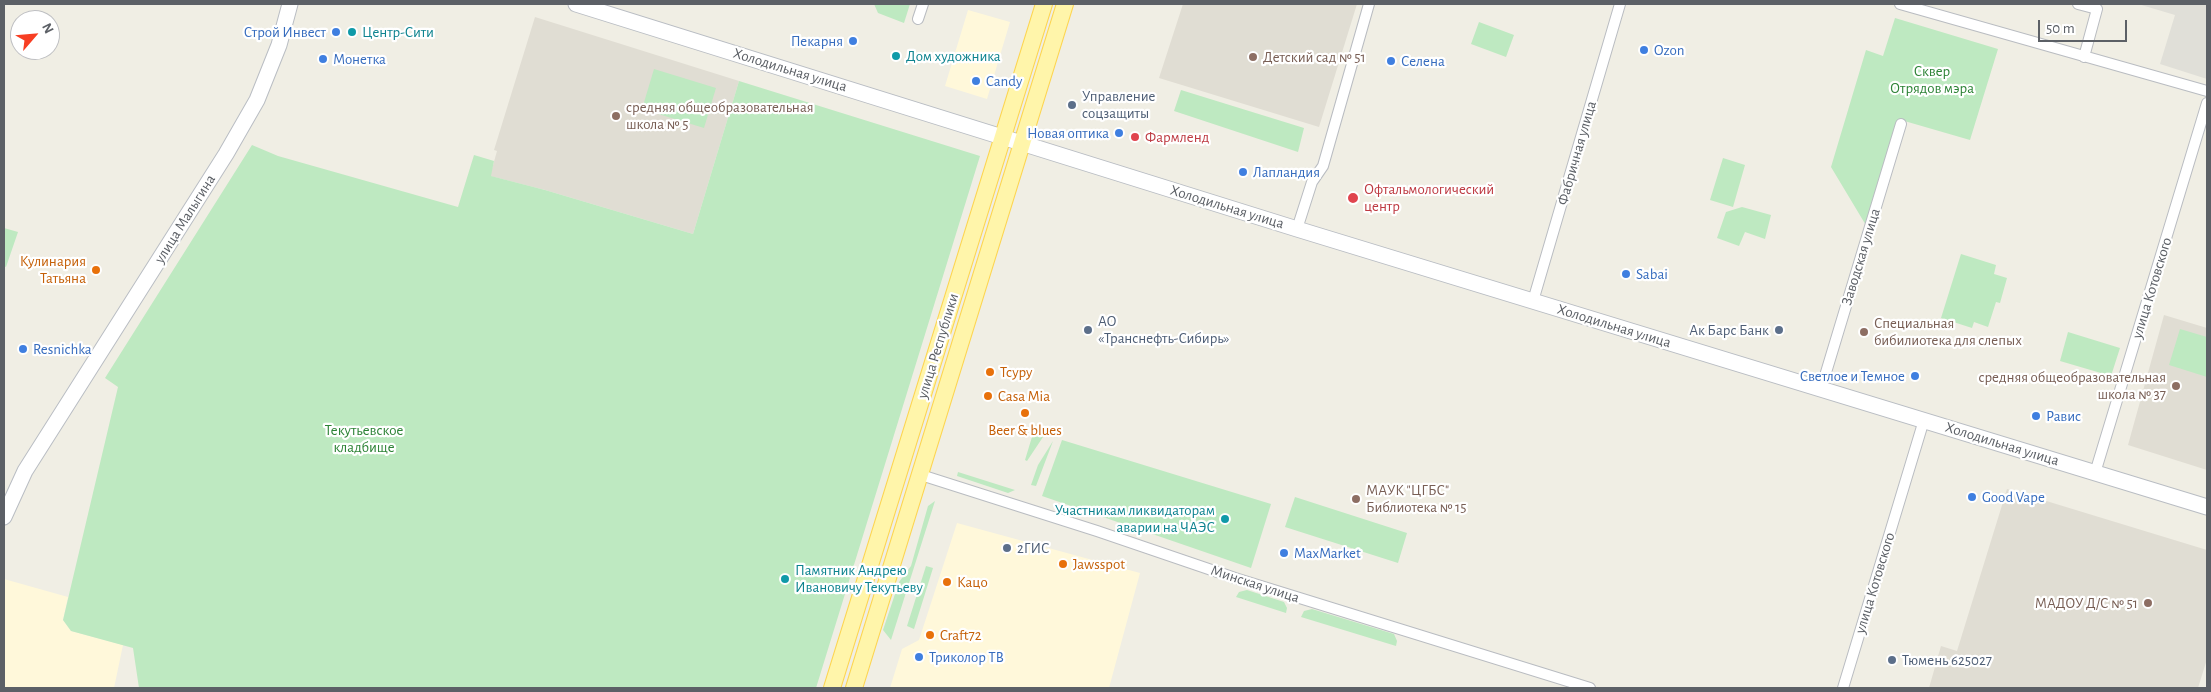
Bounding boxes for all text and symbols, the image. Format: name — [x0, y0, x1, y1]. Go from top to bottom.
north arrow — [10, 10, 60, 60]
scale bar — [2041, 10, 2130, 42]
text: N — [39, 21, 56, 36]
text: 50 m — [2046, 21, 2075, 36]
place label: Строй Инвест — [244, 23, 326, 41]
place label: Центр-Сити — [362, 23, 434, 41]
marker: Строй Инвест — [330, 26, 342, 38]
marker: Центр-Сити — [346, 26, 358, 38]
place label: Пекарня — [791, 32, 843, 50]
marker: Пекарня — [847, 35, 859, 47]
place label: Ozon — [1654, 41, 1684, 59]
street label: Холодильная улица — [731, 44, 849, 96]
marker: Ozon — [1638, 44, 1650, 56]
place label: Дом художника — [906, 47, 1001, 65]
place label: Детский сад № 51 — [1263, 48, 1366, 66]
place label: Монетка — [333, 50, 386, 68]
marker: Дом художника — [890, 50, 902, 62]
marker: Детский сад № 51 — [1247, 51, 1259, 63]
place label: Селена — [1401, 52, 1445, 70]
marker: Монетка — [317, 53, 329, 65]
marker: Селена — [1385, 55, 1397, 67]
park label: Сквер Отрядов мэра — [1890, 62, 1974, 97]
place label: Candy — [986, 72, 1022, 90]
marker: Candy — [970, 75, 982, 87]
place label: Управление соцзащиты — [1082, 87, 1155, 122]
place label: средняя общеобразовательная школа № 5 — [626, 98, 814, 133]
marker: Управление соцзащиты — [1066, 99, 1078, 111]
street label: Фабричная улица — [1554, 99, 1600, 207]
marker: средняя общеобразовательная школа № 5 — [610, 110, 622, 122]
place label: Новая оптика — [1027, 124, 1109, 142]
marker: Новая оптика — [1113, 127, 1125, 139]
place label: Фармленд — [1145, 128, 1209, 146]
marker: Фармленд — [1129, 131, 1141, 143]
place label: Лапландия — [1253, 163, 1320, 181]
marker: Лапландия — [1237, 166, 1249, 178]
street label: улица Малыгина — [151, 171, 219, 267]
place label: Офтальмологический центр — [1364, 180, 1494, 215]
street label: Холодильная улица — [1168, 181, 1286, 233]
marker: Офтальмологический центр — [1346, 191, 1360, 205]
street label: Заводская улица — [1838, 206, 1884, 308]
street label: улица Котовского — [2128, 235, 2176, 341]
place label: Кулинария Татьяна — [20, 252, 86, 287]
marker: Кулинария Татьяна — [90, 264, 102, 276]
place label: Sabai — [1636, 265, 1668, 283]
marker: Sabai — [1620, 268, 1632, 280]
street label: улица Республики — [913, 291, 963, 401]
street label: Холодильная улица — [1555, 300, 1673, 352]
place label: АО «Транснефть-Сибирь» — [1098, 312, 1229, 347]
place label: Специальная бибилиотека для слепых — [1874, 314, 2022, 349]
place label: Ак Барс Банк — [1689, 321, 1769, 339]
marker: АО «Транснефть-Сибирь» — [1082, 324, 1094, 336]
marker: Ак Барс Банк — [1773, 324, 1785, 336]
marker: Специальная бибилиотека для слепых — [1858, 326, 1870, 338]
place label: Resnichka — [33, 340, 92, 358]
marker: Resnichka — [17, 343, 29, 355]
place label: Тсуру — [1000, 363, 1032, 381]
marker: Тсуру — [984, 366, 996, 378]
place label: Светлое и Темное — [1800, 367, 1905, 385]
place label: средняя общеобразовательная школа № 37 — [1978, 368, 2166, 403]
marker: Светлое и Темное — [1909, 370, 1921, 382]
marker: средняя общеобразовательная школа № 37 — [2170, 380, 2182, 392]
place label: Casa Mia — [998, 387, 1050, 405]
marker: Casa Mia — [982, 390, 994, 402]
marker: Beer & blues — [1019, 407, 1031, 419]
place label: Равис — [2046, 407, 2081, 425]
marker: Равис — [2030, 410, 2042, 422]
street label: Холодильная улица — [1943, 418, 2061, 470]
park label: Текутьевское кладбище — [325, 421, 403, 456]
place label: Beer & blues — [988, 421, 1062, 439]
place label: МАУК "ЦГБС" Библиотека № 15 — [1366, 481, 1467, 516]
place label: Good Vape — [1982, 488, 2045, 506]
marker: Good Vape — [1966, 491, 1978, 503]
marker: МАУК "ЦГБС" Библиотека № 15 — [1350, 493, 1362, 505]
place label: Участникам ликвидаторам аварии на ЧАЭС — [1055, 501, 1215, 536]
marker: Участникам ликвидаторам аварии на ЧАЭС — [1219, 513, 1231, 525]
street label: улица Котовского — [1851, 530, 1899, 636]
place label: 2ГИС — [1017, 539, 1049, 557]
marker: 2ГИС — [1001, 542, 1013, 554]
place label: MaxMarket — [1294, 544, 1361, 562]
marker: MaxMarket — [1278, 547, 1290, 559]
place label: Jawsspot — [1073, 555, 1125, 573]
marker: Jawsspot — [1057, 558, 1069, 570]
place label: Памятник Андрею Ивановичу Текутьеву — [795, 561, 923, 596]
street label: Минская улица — [1208, 561, 1302, 607]
marker: Памятник Андрею Ивановичу Текутьеву — [779, 573, 791, 585]
place label: Кацо — [957, 573, 988, 591]
marker: Кацо — [941, 576, 953, 588]
place label: МАДОУ Д/С № 51 — [2035, 594, 2138, 612]
marker: МАДОУ Д/С № 51 — [2142, 597, 2154, 609]
place label: Craft72 — [940, 626, 982, 644]
marker: Craft72 — [924, 629, 936, 641]
place label: Триколор ТВ — [929, 648, 1004, 666]
marker: Триколор ТВ — [913, 651, 925, 663]
place label: Тюмень 625027 — [1902, 651, 1992, 669]
marker: Тюмень 625027 — [1886, 654, 1898, 666]

